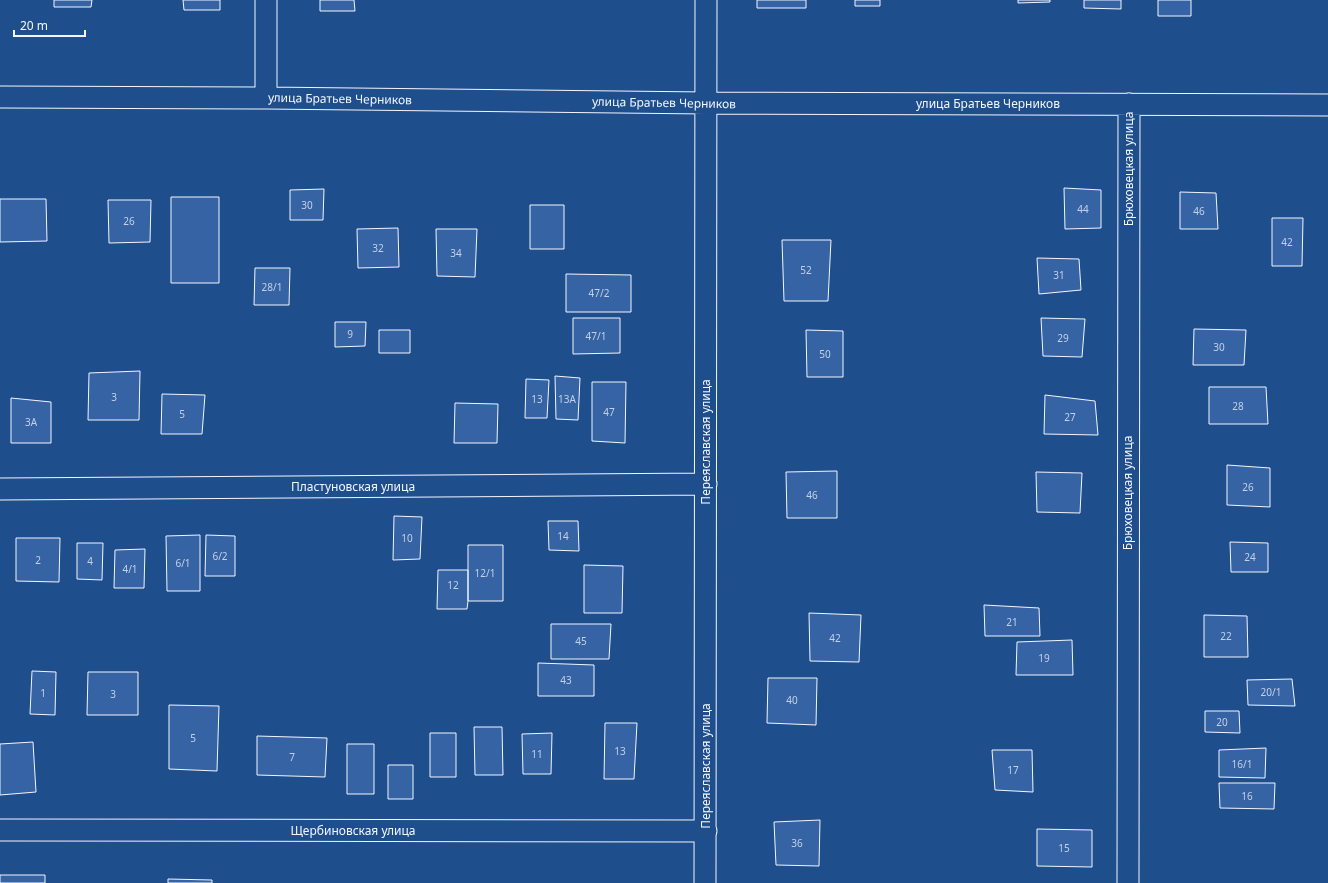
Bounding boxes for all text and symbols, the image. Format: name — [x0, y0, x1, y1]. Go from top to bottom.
scale bar — [14, 12, 85, 38]
text: 20 m — [20, 17, 48, 34]
street label: улица Братьев Черников — [268, 89, 412, 108]
street label: улица Братьев Черников — [592, 93, 736, 112]
street label: улица Братьев Черников — [916, 95, 1060, 112]
street label: Брюховецкая улица — [1120, 112, 1137, 226]
house number: 30 — [301, 198, 313, 212]
house number: 44 — [1077, 202, 1089, 216]
house number: 46 — [1193, 204, 1205, 218]
house number: 26 — [123, 214, 135, 228]
house number: 42 — [1281, 235, 1293, 249]
house number: 32 — [372, 241, 384, 255]
house number: 34 — [450, 246, 462, 260]
house number: 52 — [800, 263, 812, 277]
house number: 31 — [1053, 268, 1065, 282]
house number: 28/1 — [262, 280, 282, 294]
house number: 47/2 — [589, 286, 610, 300]
house number: 9 — [347, 327, 353, 341]
house number: 47/1 — [586, 329, 606, 343]
house number: 29 — [1057, 331, 1069, 345]
house number: 30 — [1213, 340, 1225, 354]
house number: 50 — [819, 347, 831, 361]
street label: Переяславская улица — [697, 379, 714, 505]
house number: 3 — [111, 390, 117, 404]
house number: 13 — [531, 392, 543, 406]
house number: 13А — [558, 392, 577, 406]
house number: 28 — [1232, 399, 1244, 413]
house number: 47 — [603, 405, 615, 419]
house number: 5 — [179, 407, 185, 421]
house number: 27 — [1064, 410, 1076, 424]
house number: 3А — [25, 415, 38, 429]
street label: Брюховецкая улица — [1119, 436, 1136, 550]
street label: Пластуновская улица — [291, 478, 415, 495]
house number: 26 — [1242, 480, 1254, 494]
house number: 46 — [806, 488, 818, 502]
house number: 14 — [557, 529, 569, 543]
house number: 10 — [401, 531, 413, 545]
house number: 6/2 — [212, 549, 228, 563]
house number: 24 — [1244, 550, 1256, 564]
house number: 2 — [35, 553, 41, 567]
house number: 4 — [87, 554, 93, 568]
house number: 6/1 — [175, 556, 191, 570]
house number: 4/1 — [122, 562, 138, 576]
house number: 12/1 — [475, 566, 495, 580]
house number: 12 — [447, 578, 459, 592]
house number: 21 — [1006, 615, 1018, 629]
house number: 22 — [1220, 629, 1232, 643]
house number: 42 — [829, 631, 841, 645]
house number: 45 — [575, 634, 587, 648]
house number: 19 — [1038, 651, 1050, 665]
house number: 43 — [560, 673, 572, 687]
house number: 20/1 — [1261, 685, 1281, 699]
house number: 1 — [40, 686, 46, 700]
house number: 3 — [110, 687, 116, 701]
house number: 40 — [786, 693, 798, 707]
street label: Переяславская улица — [697, 703, 714, 829]
house number: 20 — [1216, 715, 1228, 729]
house number: 5 — [190, 731, 196, 745]
house number: 13 — [614, 744, 626, 758]
house number: 11 — [531, 747, 543, 761]
house number: 7 — [289, 750, 295, 764]
house number: 16/1 — [1232, 757, 1252, 771]
house number: 17 — [1007, 763, 1019, 777]
house number: 16 — [1241, 789, 1253, 803]
street label: Щербиновская улица — [291, 822, 415, 839]
house number: 36 — [791, 836, 803, 850]
house number: 15 — [1058, 841, 1070, 855]

